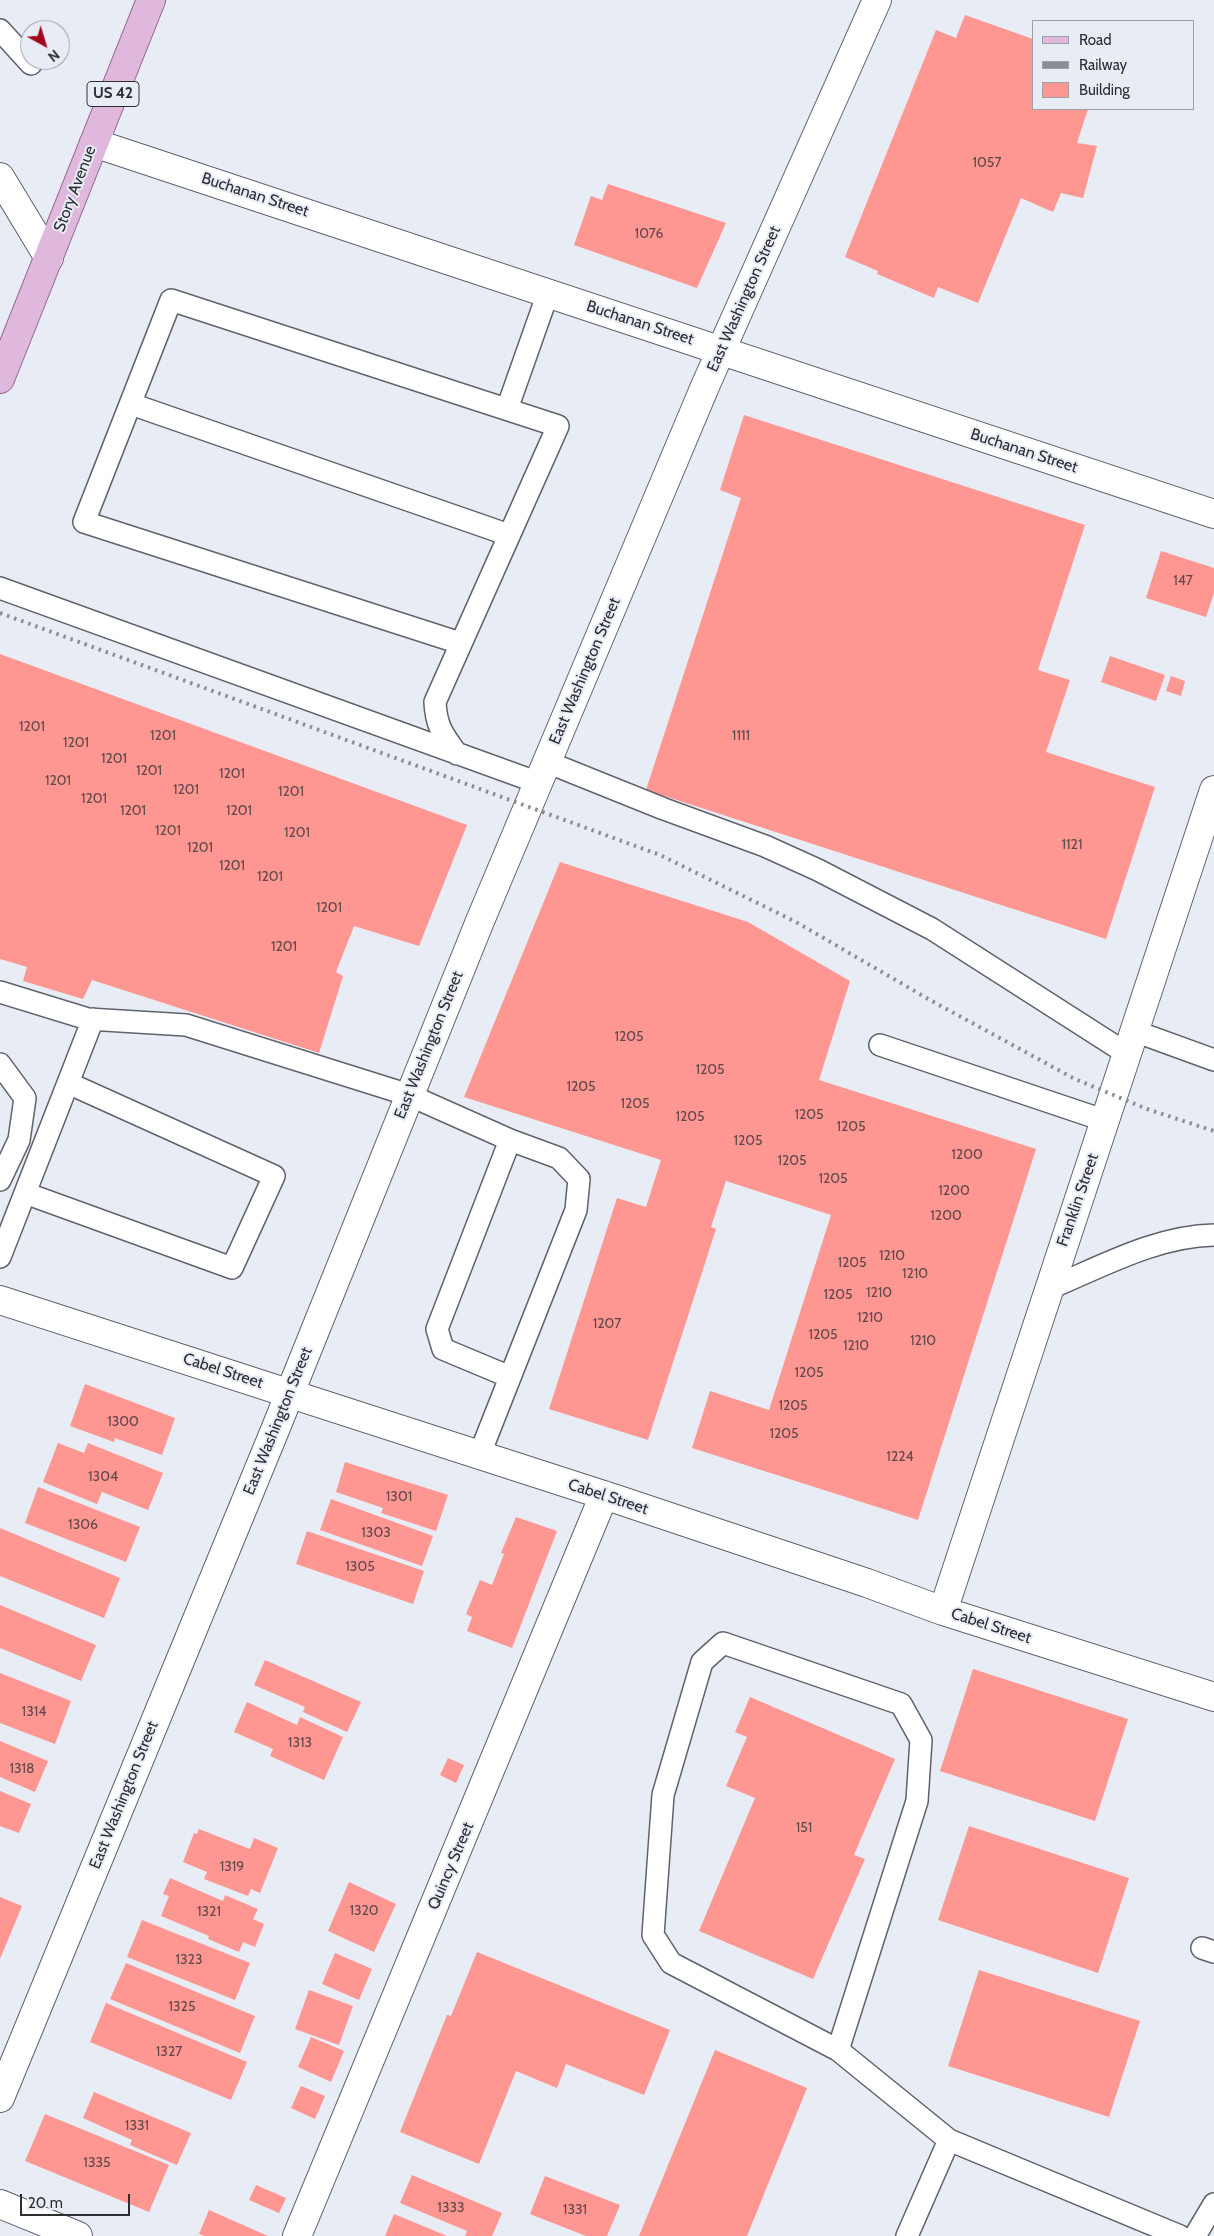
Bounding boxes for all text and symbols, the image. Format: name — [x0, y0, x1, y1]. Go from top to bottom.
north arrow — [20, 20, 70, 70]
legend — [1032, 20, 1194, 110]
text: Road — [1079, 31, 1112, 49]
text: N — [44, 46, 63, 66]
text: Railway — [1079, 56, 1127, 74]
text: Building — [1079, 81, 1130, 99]
road number: US 42 — [87, 82, 139, 106]
street label: Story Avenue — [50, 143, 100, 235]
house number: 1057 — [973, 155, 1001, 171]
street label: Buchanan Street — [199, 169, 311, 221]
street label: East Washington Street — [703, 223, 785, 375]
house number: 1076 — [635, 226, 663, 242]
street label: Buchanan Street — [584, 297, 696, 349]
street label: Buchanan Street — [968, 425, 1080, 477]
house number: 147 — [1173, 573, 1193, 589]
street label: East Washington Street — [545, 595, 625, 747]
house number: 1201 — [19, 719, 45, 735]
house number: 1201 — [150, 728, 176, 744]
house number: 1111 — [732, 728, 750, 744]
house number: 1201 — [63, 735, 89, 751]
house number: 1201 — [101, 751, 127, 767]
house number: 1201 — [136, 763, 162, 779]
house number: 1201 — [219, 766, 245, 782]
house number: 1201 — [45, 773, 71, 789]
house number: 1201 — [173, 782, 199, 798]
house number: 1201 — [278, 784, 304, 800]
house number: 1201 — [81, 791, 107, 807]
house number: 1201 — [120, 803, 146, 819]
house number: 1201 — [226, 803, 252, 819]
house number: 1201 — [155, 823, 181, 839]
house number: 1201 — [284, 825, 310, 841]
house number: 1121 — [1061, 837, 1083, 853]
house number: 1201 — [187, 840, 213, 856]
house number: 1201 — [219, 858, 245, 874]
house number: 1201 — [257, 869, 283, 885]
house number: 1201 — [316, 900, 342, 916]
house number: 1201 — [271, 939, 297, 955]
street label: East Washington Street — [391, 968, 467, 1122]
house number: 1205 — [614, 1029, 644, 1045]
house number: 1205 — [695, 1062, 725, 1078]
house number: 1205 — [566, 1079, 596, 1095]
house number: 1205 — [620, 1096, 650, 1112]
house number: 1205 — [794, 1107, 824, 1123]
house number: 1205 — [675, 1109, 705, 1125]
house number: 1205 — [836, 1119, 866, 1135]
house number: 1205 — [733, 1133, 763, 1149]
house number: 1200 — [951, 1147, 983, 1163]
street label: Franklin Street — [1053, 1151, 1103, 1249]
house number: 1205 — [777, 1153, 807, 1169]
house number: 1205 — [818, 1171, 848, 1187]
house number: 1200 — [938, 1183, 970, 1199]
house number: 1200 — [930, 1208, 962, 1224]
house number: 1210 — [879, 1248, 905, 1264]
house number: 1205 — [837, 1255, 867, 1271]
house number: 1210 — [902, 1266, 928, 1282]
house number: 1210 — [866, 1285, 892, 1301]
house number: 1205 — [823, 1287, 853, 1303]
house number: 1210 — [857, 1310, 883, 1326]
house number: 1207 — [593, 1316, 621, 1332]
house number: 1205 — [808, 1327, 838, 1343]
house number: 1210 — [910, 1333, 936, 1349]
house number: 1210 — [843, 1338, 869, 1354]
street label: East Washington Street — [240, 1344, 316, 1498]
street label: Cabel Street — [181, 1349, 265, 1393]
house number: 1205 — [794, 1365, 824, 1381]
house number: 1205 — [778, 1398, 808, 1414]
house number: 1300 — [107, 1414, 139, 1430]
house number: 1205 — [769, 1426, 799, 1442]
house number: 1224 — [886, 1449, 914, 1465]
house number: 1304 — [88, 1469, 118, 1485]
street label: Cabel Street — [566, 1475, 650, 1519]
house number: 1301 — [386, 1489, 412, 1505]
house number: 1306 — [68, 1517, 98, 1533]
house number: 1303 — [361, 1525, 391, 1541]
house number: 1305 — [345, 1559, 375, 1575]
street label: Cabel Street — [949, 1604, 1033, 1648]
house number: 1314 — [22, 1704, 46, 1720]
street label: East Washington Street — [86, 1718, 162, 1872]
house number: 1313 — [288, 1735, 312, 1751]
house number: 1318 — [9, 1761, 35, 1777]
street label: Quincy Street — [424, 1819, 478, 1913]
house number: 151 — [796, 1820, 812, 1836]
house number: 1319 — [220, 1859, 244, 1875]
house number: 1320 — [349, 1903, 379, 1919]
house number: 1321 — [197, 1904, 221, 1920]
house number: 1323 — [175, 1952, 203, 1968]
house number: 1325 — [168, 1999, 196, 2015]
house number: 1327 — [156, 2044, 182, 2060]
house number: 1331 — [125, 2118, 149, 2134]
house number: 1335 — [83, 2155, 111, 2171]
scale bar — [22, 2184, 132, 2216]
text: 20 m — [28, 2194, 63, 2212]
house number: 1333 — [437, 2200, 465, 2216]
house number: 1331 — [563, 2202, 587, 2218]

